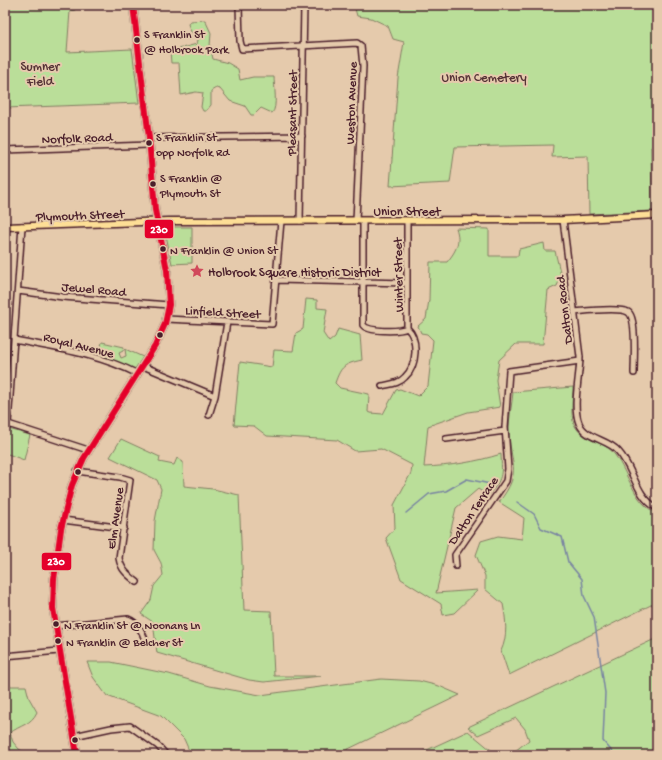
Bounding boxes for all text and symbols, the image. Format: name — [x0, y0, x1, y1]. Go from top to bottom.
place label: S Franklin St @ Holbrook Park — [144, 29, 230, 58]
marker: S Franklin St @ Holbrook Park — [132, 35, 142, 45]
park label: Sumner Field — [21, 60, 61, 90]
street label: Weston Avenue — [344, 61, 361, 145]
street label: Pleasant Street — [285, 69, 302, 157]
park label: Union Cemetery — [441, 71, 527, 86]
street label: Norfolk Road — [41, 131, 114, 148]
place label: S Franklin St opp Norfolk Rd — [156, 132, 230, 161]
marker: S Franklin St opp Norfolk Rd — [144, 138, 154, 148]
place label: S Franklin @ Plymouth St — [159, 173, 222, 202]
marker: S Franklin @ Plymouth St — [148, 179, 158, 189]
street label: Union Street — [373, 205, 442, 220]
street label: Plymouth Street — [35, 207, 126, 226]
line badge: 230 — [144, 219, 174, 239]
text: 230 — [150, 225, 168, 237]
street label: Winter Street — [391, 236, 408, 312]
marker: N Franklin @ Union St — [158, 244, 168, 254]
place label: N Franklin @ Union St — [170, 245, 279, 259]
place icon: Holbrook Square Historic District — [189, 263, 205, 279]
place label: Holbrook Square Historic District — [208, 266, 383, 281]
street label: Dalton Road — [554, 274, 577, 345]
street label: Jewel Road — [61, 280, 128, 301]
street label: Linfield Street — [185, 304, 263, 323]
street label: Royal Avenue — [42, 330, 116, 363]
unlabelled marker — [155, 330, 165, 340]
unlabelled marker — [73, 467, 83, 477]
street label: Dalton Terrace — [445, 474, 503, 549]
street label: Elm Avenue — [105, 486, 128, 550]
line badge: 230 — [41, 552, 72, 571]
text: 230 — [47, 557, 65, 569]
marker: N Franklin St @ Noonans Ln — [51, 619, 61, 629]
place label: N Franklin St @ Noonans Ln — [64, 620, 201, 634]
marker: N Franklin @ Belcher St — [53, 636, 63, 646]
place label: N Franklin @ Belcher St — [66, 637, 184, 651]
unlabelled marker — [70, 735, 80, 745]

